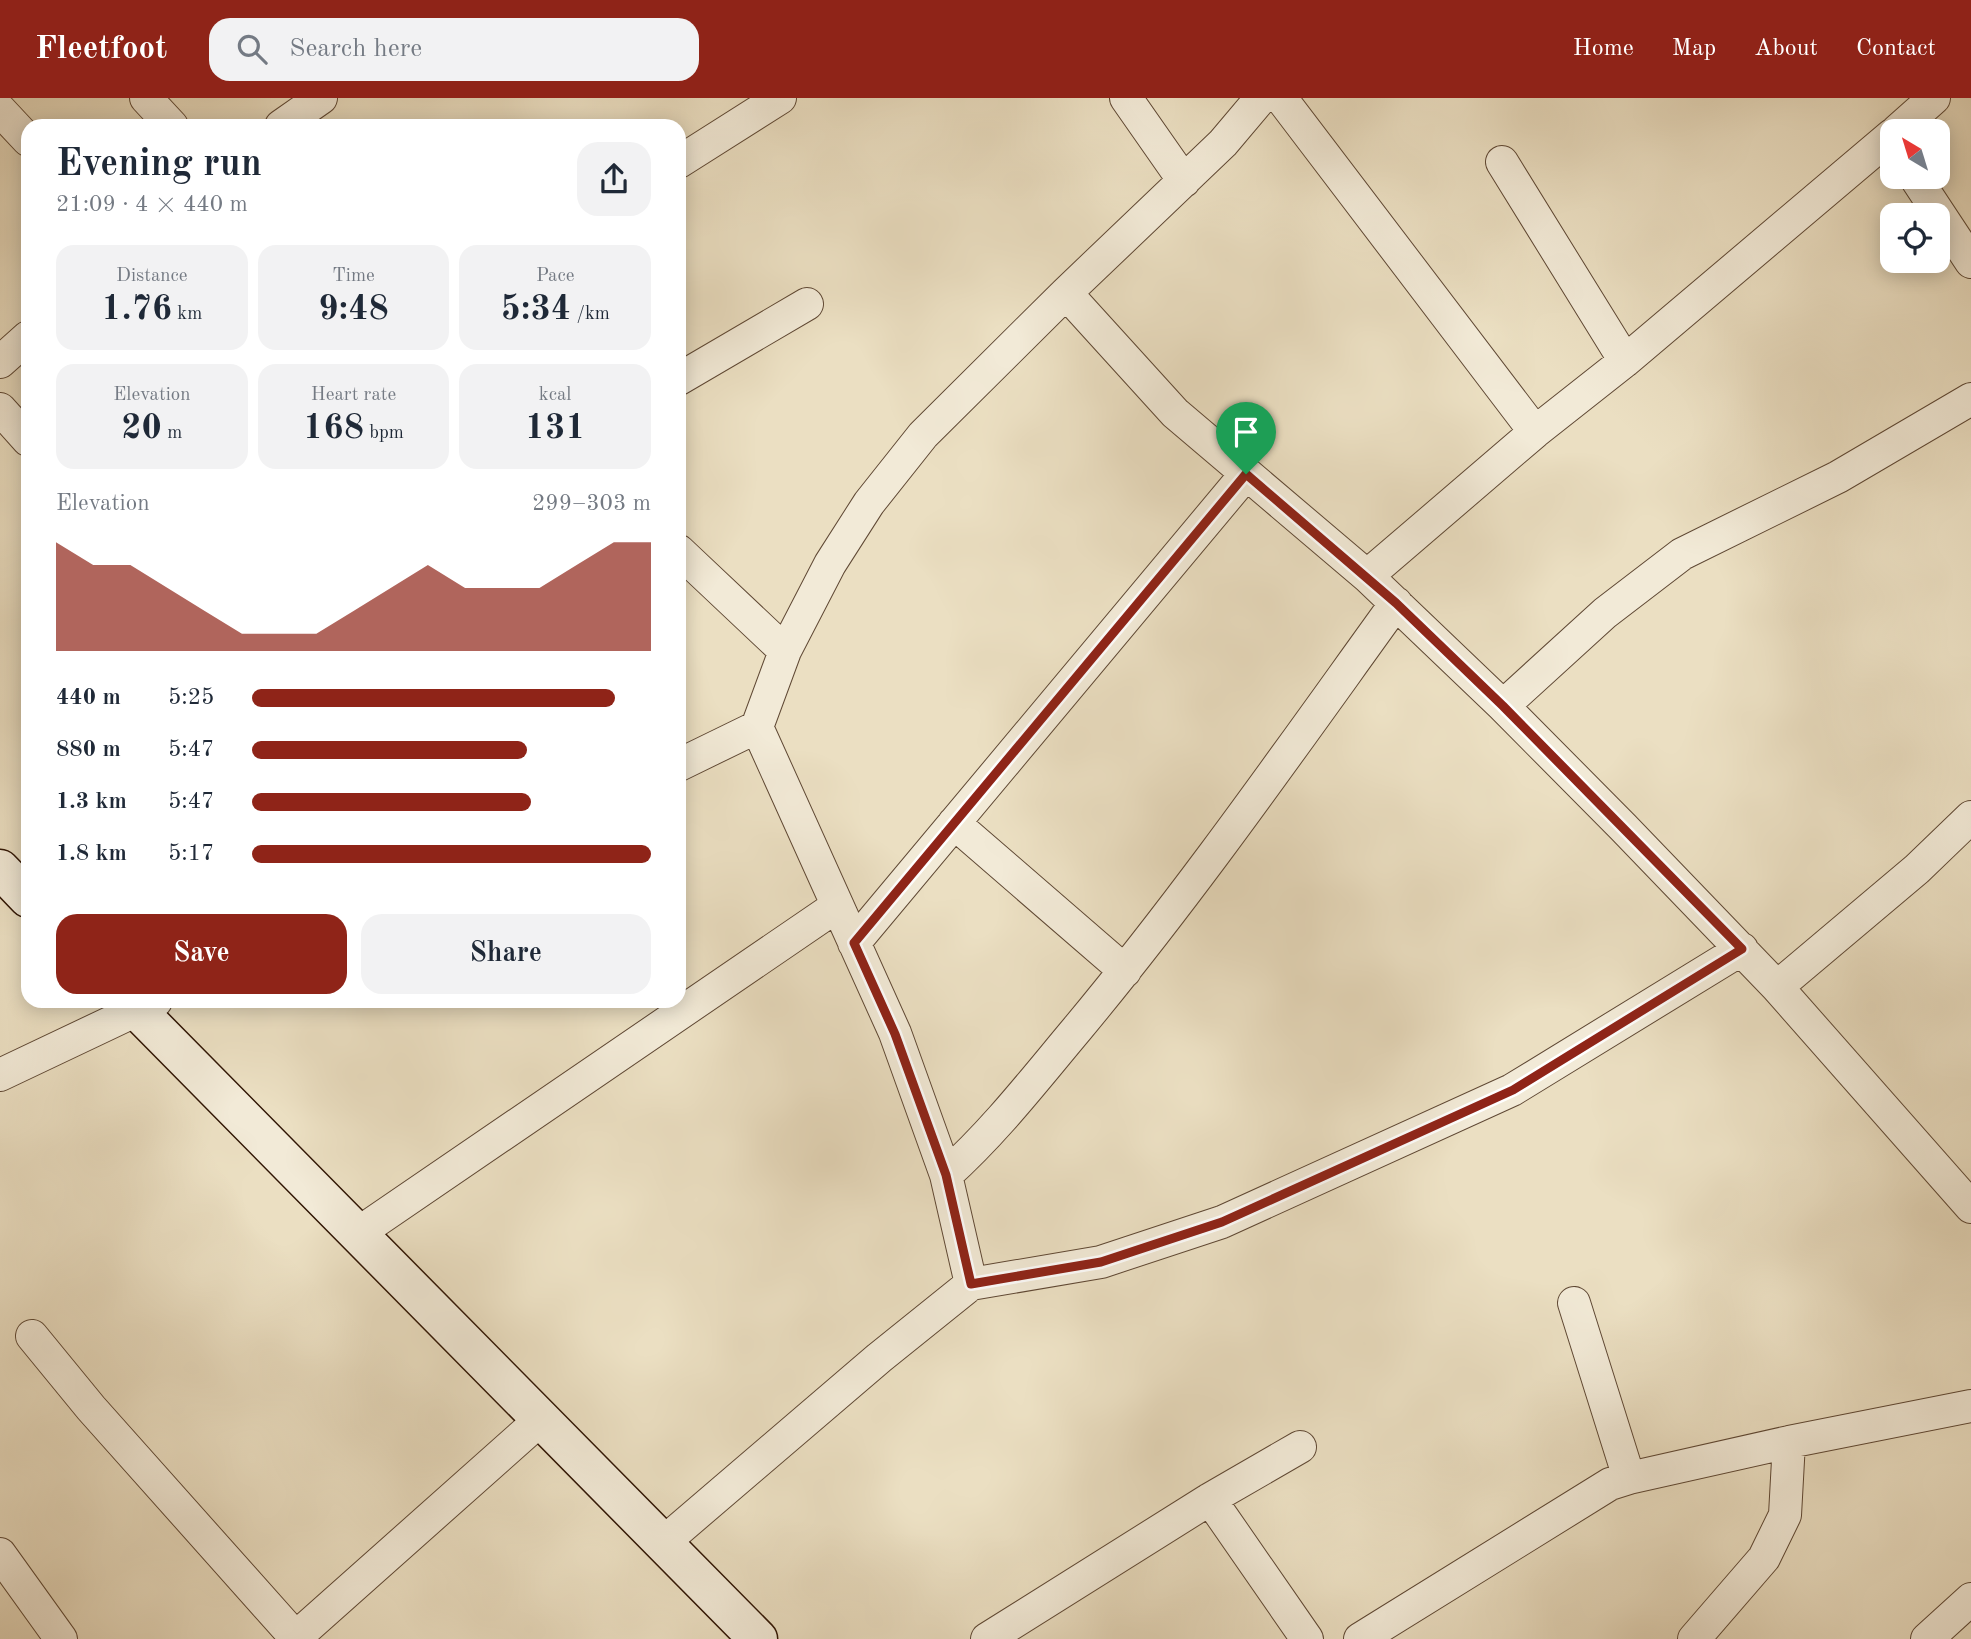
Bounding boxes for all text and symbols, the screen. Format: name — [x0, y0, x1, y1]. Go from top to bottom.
search box — [209, 18, 699, 81]
icon: search — [233, 30, 271, 68]
text: Fleetfoot — [35, 33, 167, 66]
text: Search here — [289, 36, 422, 62]
text: Home — [1573, 37, 1634, 61]
text: Map — [1672, 37, 1716, 61]
text: About — [1754, 37, 1818, 61]
text: Contact — [1856, 37, 1936, 61]
north arrow — [1880, 119, 1950, 189]
map controls — [1880, 119, 1950, 273]
button: share — [577, 142, 651, 216]
text: Evening run — [56, 146, 262, 184]
text: 21:09 · 4 × 440 m — [56, 193, 248, 216]
button: locate — [1880, 203, 1950, 273]
text: Distance — [116, 267, 188, 286]
text: Time — [332, 267, 375, 286]
text: Pace — [536, 267, 574, 286]
text: 1.76 — [101, 292, 172, 327]
text: 9:48 — [318, 292, 389, 327]
text: 5:34 — [500, 292, 571, 327]
text: km — [172, 305, 202, 324]
text: /km — [571, 305, 610, 324]
text: Elevation — [113, 386, 190, 405]
text: Heart rate — [311, 386, 396, 405]
text: kcal — [539, 386, 572, 405]
pin — [1216, 402, 1276, 474]
text: 20 — [121, 411, 162, 446]
text: 168 — [303, 411, 364, 446]
text: 131 — [525, 411, 586, 446]
icon: arrive — [1227, 413, 1265, 451]
text: m — [162, 424, 182, 443]
text: bpm — [364, 424, 404, 443]
text: Elevation — [56, 492, 150, 515]
text: 299–303 m — [532, 492, 651, 515]
text: 440 m — [56, 686, 121, 709]
text: 5:25 — [168, 686, 214, 709]
text: 880 m — [56, 738, 121, 761]
text: 5:47 — [168, 738, 214, 761]
text: 1.3 km — [56, 790, 127, 813]
text: 5:47 — [168, 790, 214, 813]
text: 1.8 km — [56, 842, 127, 865]
text: 5:17 — [168, 842, 214, 865]
button: Save — [56, 914, 347, 994]
button: Share — [361, 914, 651, 994]

